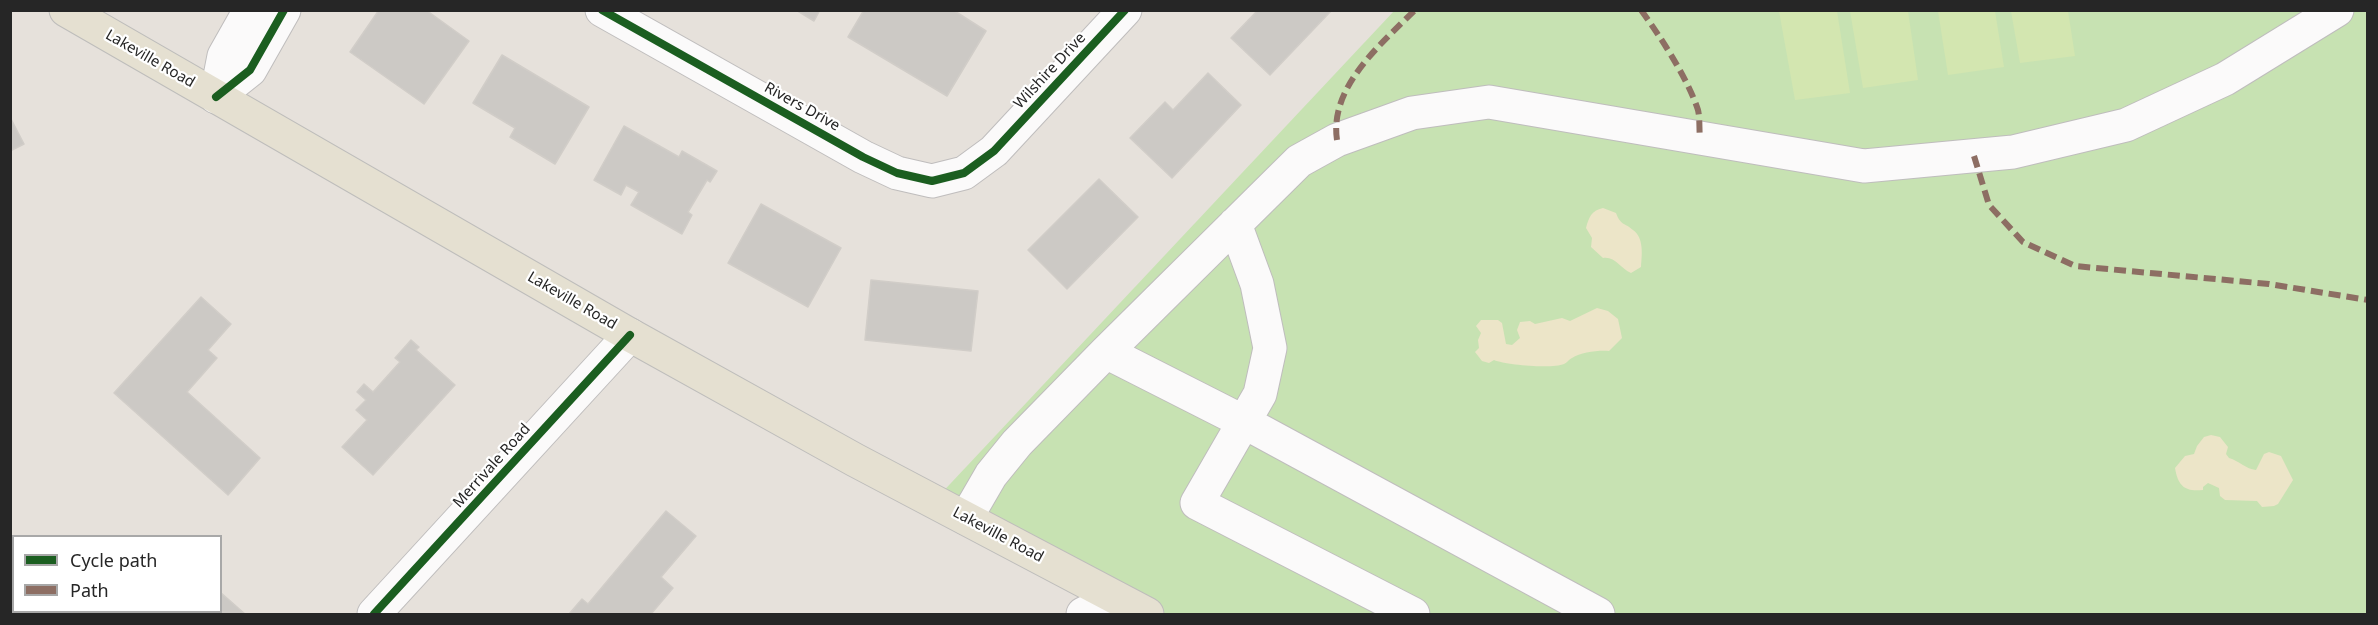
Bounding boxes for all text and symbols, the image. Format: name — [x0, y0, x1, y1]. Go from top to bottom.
street label: Lakeville Road — [102, 26, 198, 92]
street label: Wilshire Drive — [1010, 29, 1090, 113]
street label: Rivers Drive — [761, 79, 843, 135]
street label: Lakeville Road — [524, 268, 620, 334]
street label: Merrivale Road — [450, 420, 534, 512]
street label: Lakeville Road — [950, 504, 1046, 566]
legend — [12, 535, 222, 613]
text: Cycle path — [70, 548, 157, 572]
text: Path — [70, 578, 109, 602]

